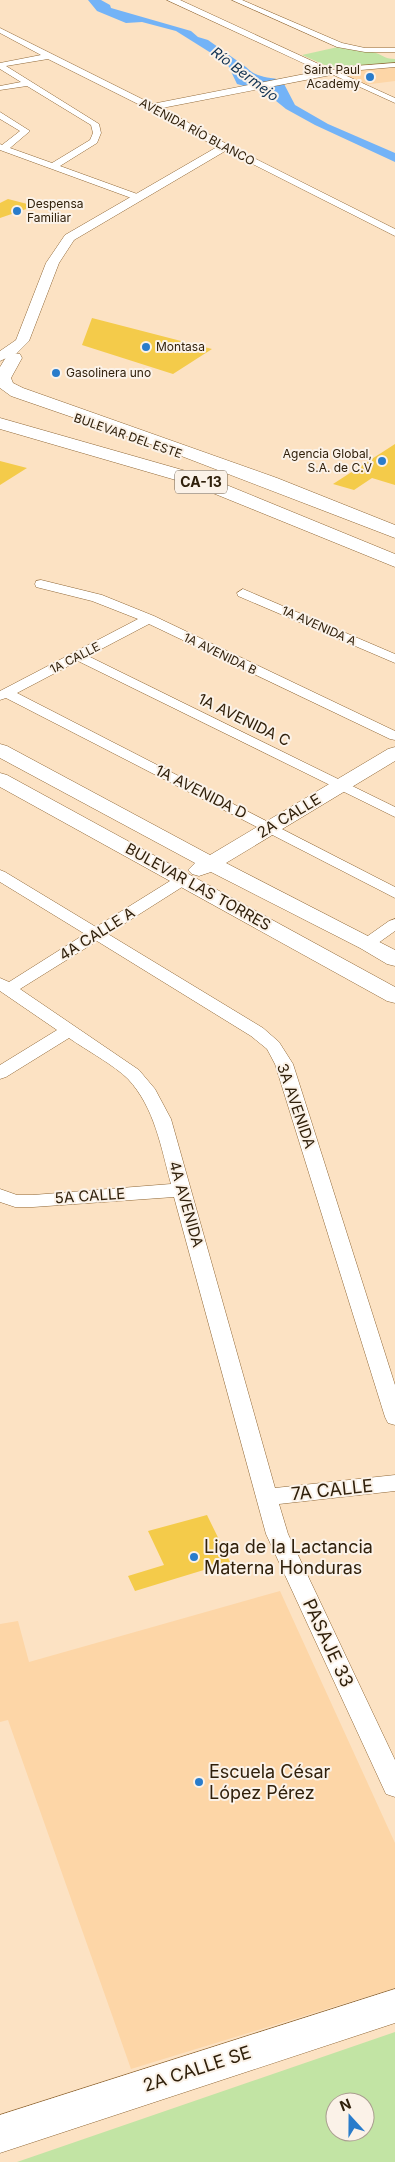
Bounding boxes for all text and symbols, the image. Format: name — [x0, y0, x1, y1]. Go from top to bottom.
water label: Río Bermejo — [208, 43, 282, 104]
place label: Saint Paul Academy — [304, 62, 360, 91]
marker: Saint Paul Academy — [364, 71, 376, 83]
street label: AVENIDA RÍO BLANCO — [137, 95, 257, 168]
place label: Despensa Familiar — [27, 196, 84, 225]
marker: Despensa Familiar — [11, 205, 23, 217]
place label: Montasa — [156, 339, 205, 354]
marker: Montasa — [140, 341, 152, 353]
place label: Gasolinera uno — [66, 365, 151, 380]
marker: Gasolinera uno — [50, 367, 62, 379]
street label: BULEVAR DEL ESTE — [72, 410, 184, 461]
place label: Agencia Global, S.A. de C.V — [283, 446, 372, 475]
marker: Agencia Global, S.A. de C.V — [376, 455, 388, 467]
road number: CA-13 — [175, 471, 227, 494]
street label: 1A AVENIDA A — [280, 602, 359, 649]
street label: 1A AVENIDA B — [181, 629, 259, 678]
street label: 1A CALLE — [47, 639, 102, 677]
street label: 1A AVENIDA C — [195, 689, 294, 750]
street label: 1A AVENIDA D — [152, 760, 250, 823]
street label: 2A CALLE — [254, 789, 324, 842]
street label: BULEVAR LAS TORRES — [122, 839, 274, 934]
street label: 4A CALLE A — [55, 903, 138, 964]
street label: 3A AVENIDA — [273, 1061, 320, 1151]
street label: 4A AVENIDA — [165, 1158, 208, 1249]
street label: 5A CALLE — [54, 1184, 126, 1207]
street label: 7A CALLE — [290, 1475, 374, 1504]
place label: Liga de la Lactancia Materna Honduras — [204, 1536, 373, 1578]
marker: Liga de la Lactancia Materna Honduras — [188, 1551, 200, 1563]
street label: PASAJE 33 — [299, 1595, 358, 1690]
place label: Escuela César López Pérez — [209, 1761, 331, 1803]
marker: Escuela César López Pérez — [193, 1776, 205, 1788]
street label: 2A CALLE SE — [140, 2041, 253, 2096]
north arrow — [325, 2092, 375, 2142]
text: N — [337, 2095, 353, 2114]

